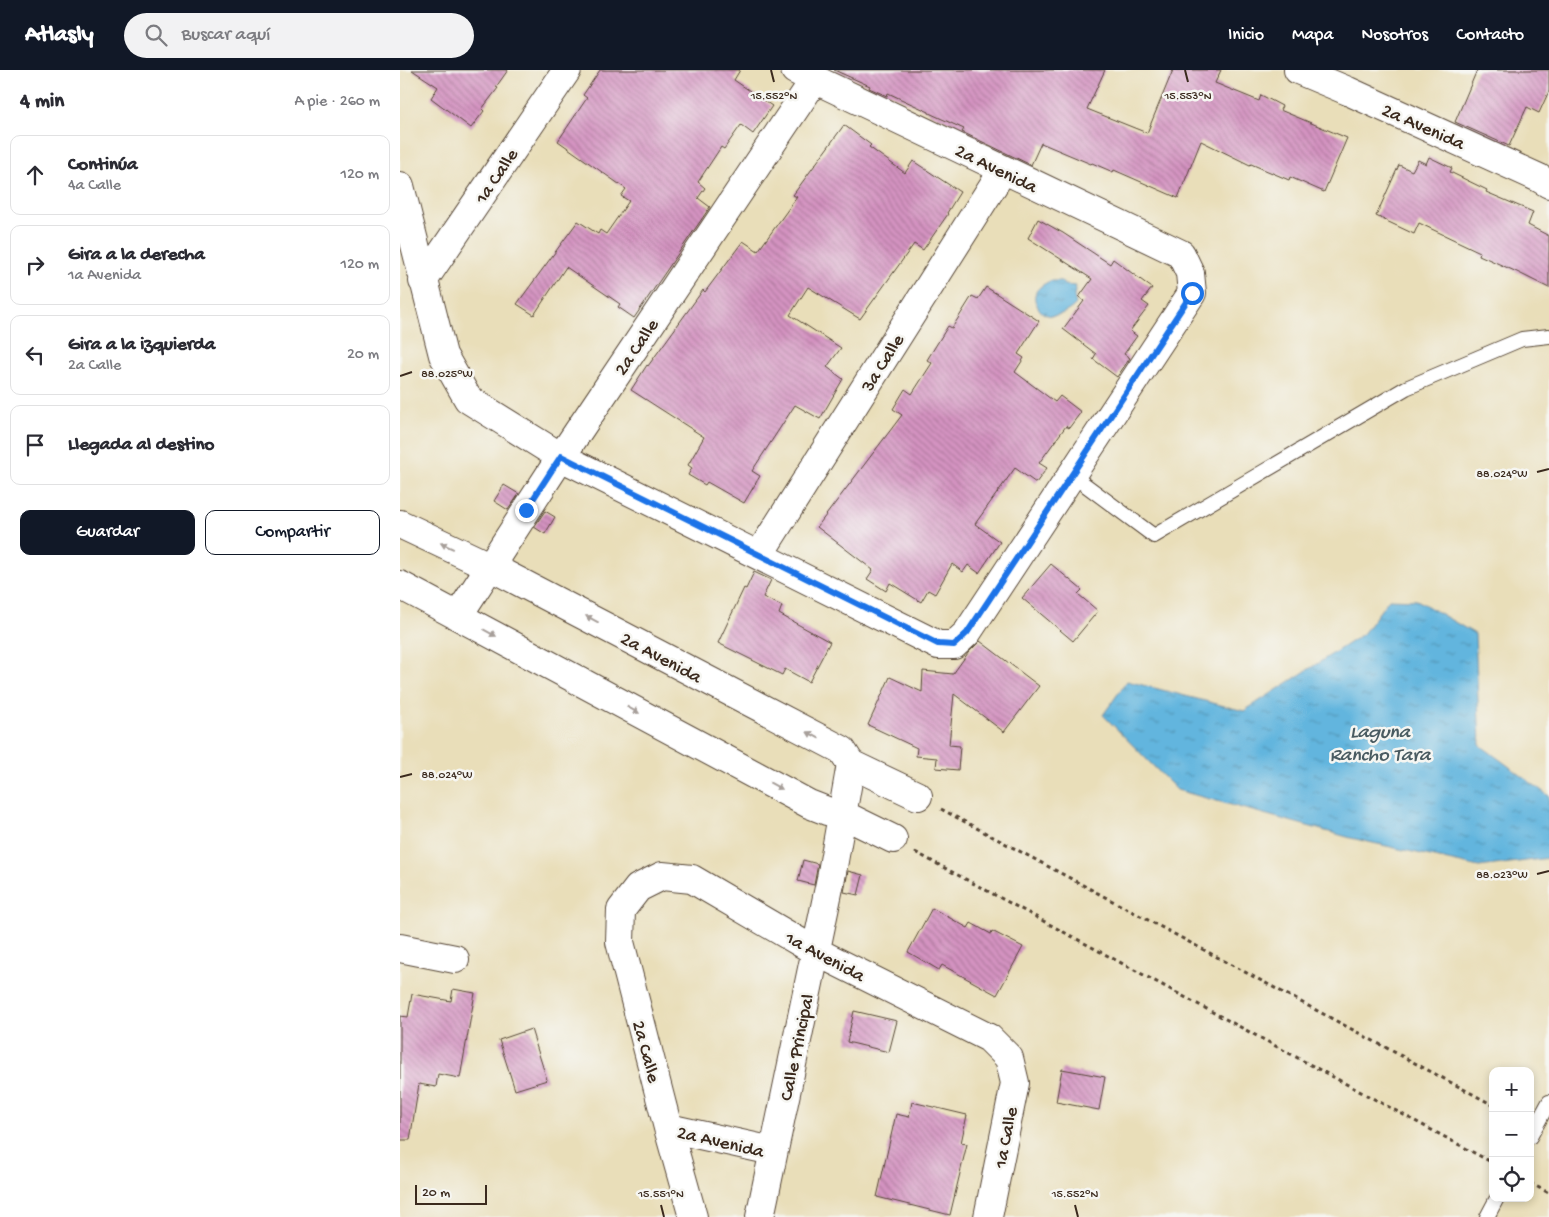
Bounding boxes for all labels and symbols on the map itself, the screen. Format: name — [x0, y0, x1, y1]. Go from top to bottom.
text: 15.552°N — [750, 90, 797, 104]
text: 15.553°N — [1163, 90, 1212, 104]
street label: 2a Avenida — [1377, 100, 1469, 157]
street label: 2a Avenida — [951, 140, 1042, 201]
street label: 1a Calle — [471, 145, 525, 210]
route start — [1181, 282, 1204, 305]
street label: 2a Calle — [611, 315, 665, 381]
street label: 3a Calle — [857, 330, 911, 398]
text: 88.025°W — [421, 368, 473, 382]
text: 88.024°W — [1477, 468, 1527, 482]
route end — [515, 499, 538, 522]
one-way arrow — [440, 542, 454, 550]
one-way arrow — [584, 615, 599, 623]
street label: 2a Avenida — [616, 628, 706, 691]
one-way arrow — [482, 629, 497, 637]
one-way arrow — [626, 705, 639, 714]
water label: Laguna Rancho Tara — [1330, 722, 1432, 768]
one-way arrow — [806, 731, 821, 739]
text: 88.024°W — [422, 769, 472, 783]
one-way arrow — [769, 782, 783, 791]
text: 88.023°W — [1476, 869, 1528, 883]
street label: 1a Avenida — [780, 927, 869, 989]
street label: Calle Principal — [776, 992, 821, 1103]
street label: 2a Calle — [625, 1018, 664, 1086]
street label: 1a Calle — [990, 1105, 1025, 1171]
street label: 2a Avenida — [674, 1122, 767, 1165]
scale bar — [415, 1182, 488, 1205]
text: 15.551°N — [637, 1188, 684, 1202]
text: 15.552°N — [1051, 1188, 1098, 1202]

